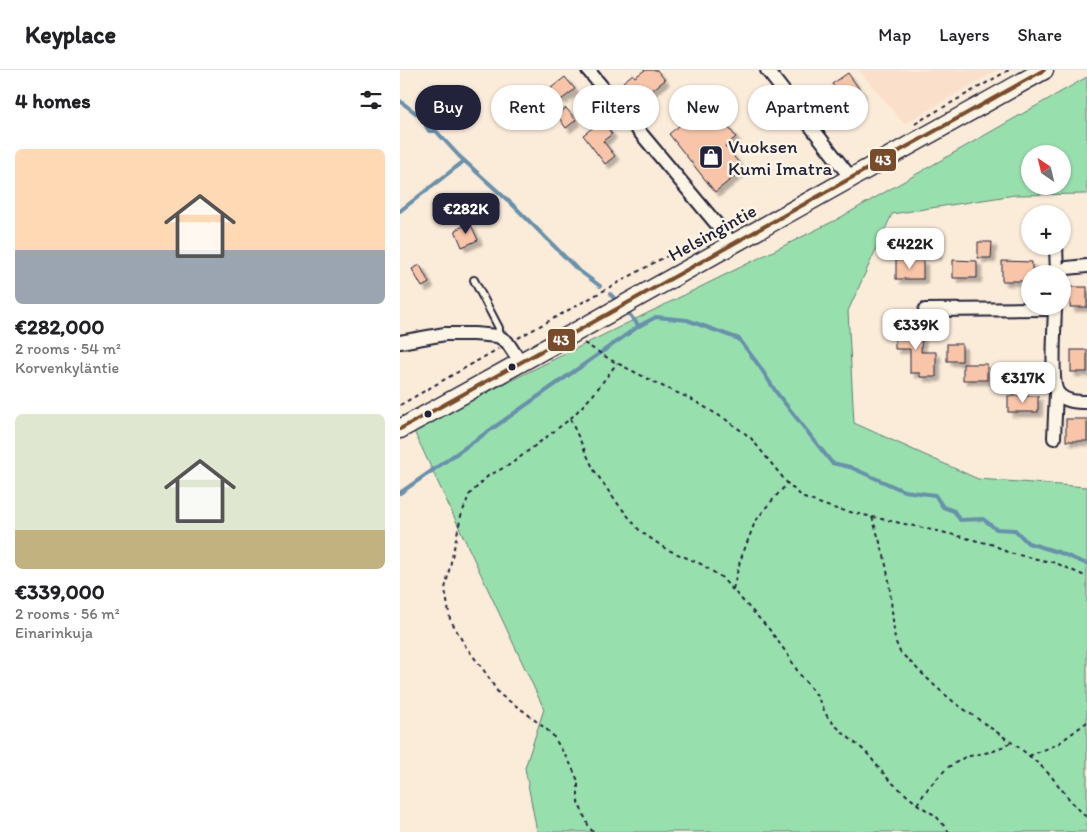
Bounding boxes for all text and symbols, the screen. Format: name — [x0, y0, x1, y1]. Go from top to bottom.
text: Keyplace — [25, 20, 116, 49]
text: Map — [878, 24, 911, 46]
text: Layers — [939, 24, 989, 46]
text: Share — [1017, 24, 1062, 46]
chip: Buy — [415, 85, 481, 130]
chip: Rent — [491, 85, 563, 130]
chip: Filters — [573, 85, 659, 130]
chip: New — [669, 85, 738, 130]
chip: Apartment — [748, 85, 868, 130]
icon: filters — [357, 86, 385, 114]
text: 4 homes — [15, 88, 91, 113]
place label: Vuoksen Kumi Imatra — [728, 135, 832, 180]
shop icon: Vuoksen Kumi Imatra — [698, 144, 724, 170]
north arrow — [1021, 145, 1071, 195]
map controls — [1021, 145, 1071, 315]
line badge: 43 — [869, 148, 897, 172]
text: 43 — [875, 152, 891, 169]
icon: home — [155, 181, 245, 271]
pin: €282K — [431, 192, 501, 235]
text: €282K — [444, 199, 488, 218]
street label: Helsingintie — [664, 199, 760, 266]
button: + — [1021, 205, 1071, 255]
pin: €422K — [875, 228, 945, 270]
text: €422K — [887, 234, 933, 253]
button: − — [1021, 265, 1071, 315]
pin: €339K — [881, 308, 951, 351]
text: €282,000 — [15, 314, 104, 339]
text: €339K — [893, 315, 939, 334]
line badge: 43 — [547, 328, 576, 352]
text: 43 — [553, 332, 569, 349]
text: 2 rooms · 54 m² — [15, 339, 121, 358]
text: Korvenkyläntie — [15, 358, 119, 377]
unlabelled marker — [507, 362, 517, 372]
pin: €317K — [988, 362, 1058, 404]
text: €317K — [1001, 368, 1045, 387]
unlabelled marker — [423, 409, 433, 419]
icon: home — [155, 446, 245, 536]
text: €339,000 — [15, 579, 105, 604]
text: 2 rooms · 56 m² — [15, 604, 120, 623]
text: Einarinkuja — [15, 623, 93, 642]

